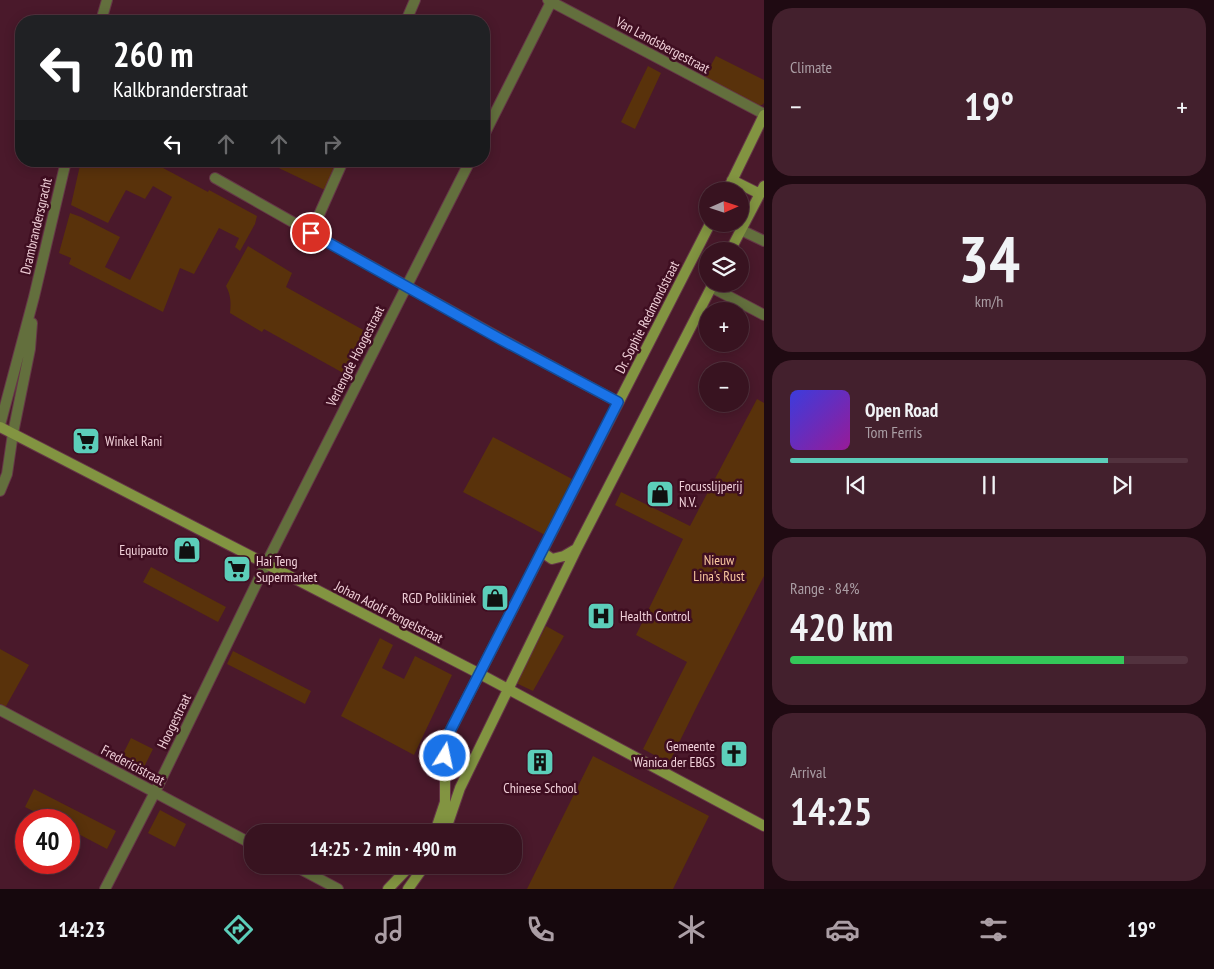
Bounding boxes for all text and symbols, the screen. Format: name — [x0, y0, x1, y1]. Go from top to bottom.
street label: Van Landsbergestraat — [612, 12, 713, 77]
text: 260 m — [113, 31, 194, 77]
icon: left — [30, 35, 95, 100]
text: Climate — [790, 57, 832, 77]
text: Kalkbranderstraat — [113, 75, 248, 103]
text: 19° — [964, 81, 1014, 130]
text: − — [790, 88, 802, 125]
text: + — [1176, 88, 1188, 125]
icon: left — [159, 130, 187, 158]
icon: ahead — [212, 130, 240, 158]
icon: ahead — [265, 130, 293, 158]
icon: right — [318, 130, 346, 158]
street label: Drambrandersgracht — [16, 176, 56, 276]
north arrow — [699, 182, 749, 232]
map controls — [699, 182, 749, 412]
pin — [290, 212, 332, 254]
text: 34 — [958, 216, 1020, 300]
icon: arrive — [297, 219, 325, 247]
button: layers — [699, 242, 749, 292]
street label: Dr. Sophie Redmondstraat — [611, 258, 683, 376]
text: km/h — [975, 291, 1003, 311]
button: + — [699, 302, 749, 352]
street label: Verlengde Hoogestraat — [321, 303, 388, 410]
button: − — [699, 362, 749, 412]
text: Open Road — [865, 398, 938, 422]
text: Tom Ferris — [865, 422, 922, 442]
supermarket icon: Winkel Rani — [71, 426, 101, 456]
place label: Winkel Rani — [105, 432, 162, 450]
icon: previous — [842, 471, 870, 499]
icon: pause — [975, 471, 1003, 499]
icon: next — [1108, 471, 1136, 499]
place label: Focusslijperij N.V. — [679, 477, 742, 511]
shop icon: Focusslijperij N.V. — [645, 479, 675, 509]
shop icon: Equipauto — [172, 535, 202, 565]
place label: Equipauto — [119, 541, 168, 559]
park label: Nieuw Lina's Rust — [693, 551, 745, 585]
place label: Hai Teng Supermarket — [256, 552, 317, 586]
supermarket icon: Hai Teng Supermarket — [222, 554, 252, 584]
street label: Johan Adolf Pengelstraat — [331, 577, 446, 647]
text: Range · 84% — [790, 578, 859, 598]
shop icon: RGD Polikliniek — [480, 583, 510, 613]
place label: RGD Polikliniek — [402, 589, 477, 607]
hospital icon: Health Control — [586, 601, 616, 631]
text: 420 km — [790, 602, 893, 651]
place label: Health Control — [620, 607, 691, 625]
street label: Hoogestraat — [153, 690, 195, 751]
position arrow — [418, 729, 470, 781]
place label: Gemeente Wanica der EBGS — [634, 737, 715, 771]
church icon: Gemeente Wanica der EBGS — [719, 739, 749, 769]
street label: Fredericistraat — [98, 741, 168, 789]
building icon: Chinese School — [525, 747, 555, 777]
text: Arrival — [790, 762, 826, 782]
place label: Chinese School — [503, 779, 577, 797]
text: 14:25 — [790, 786, 872, 835]
speed limit sign: 40 — [15, 809, 80, 874]
text: 14:25 · 2 min · 490 m — [310, 837, 456, 861]
icon: directions — [221, 912, 256, 947]
icon: music — [372, 912, 407, 947]
icon: phone — [523, 912, 558, 947]
icon: climate — [674, 912, 709, 947]
icon: car — [825, 912, 860, 947]
icon: filters — [976, 912, 1011, 947]
text: 14:23 — [58, 915, 106, 943]
text: 19° — [1127, 915, 1156, 943]

